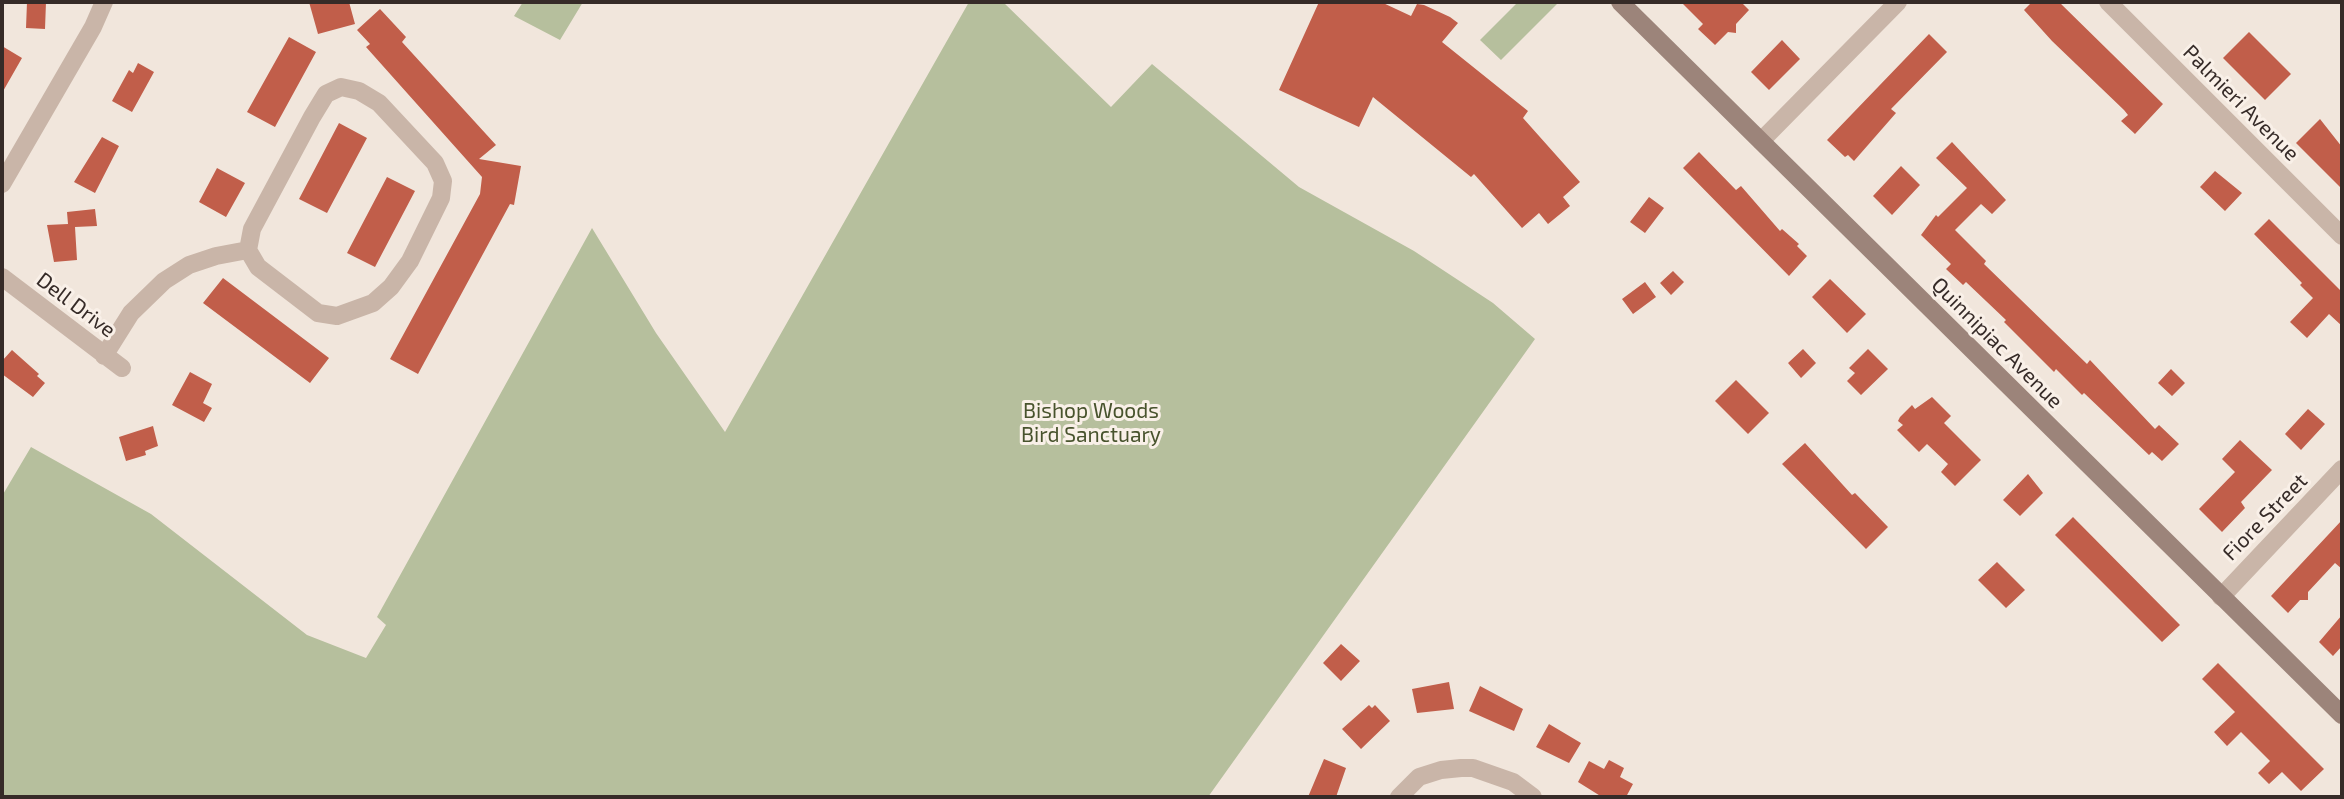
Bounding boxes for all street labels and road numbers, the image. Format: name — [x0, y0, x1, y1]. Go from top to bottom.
street label: Palmieri Avenue — [2178, 40, 2304, 166]
street label: Dell Drive — [32, 267, 120, 343]
street label: Quinnipiac Avenue — [1926, 272, 2068, 414]
street label: Fiore Street — [2217, 468, 2313, 566]

